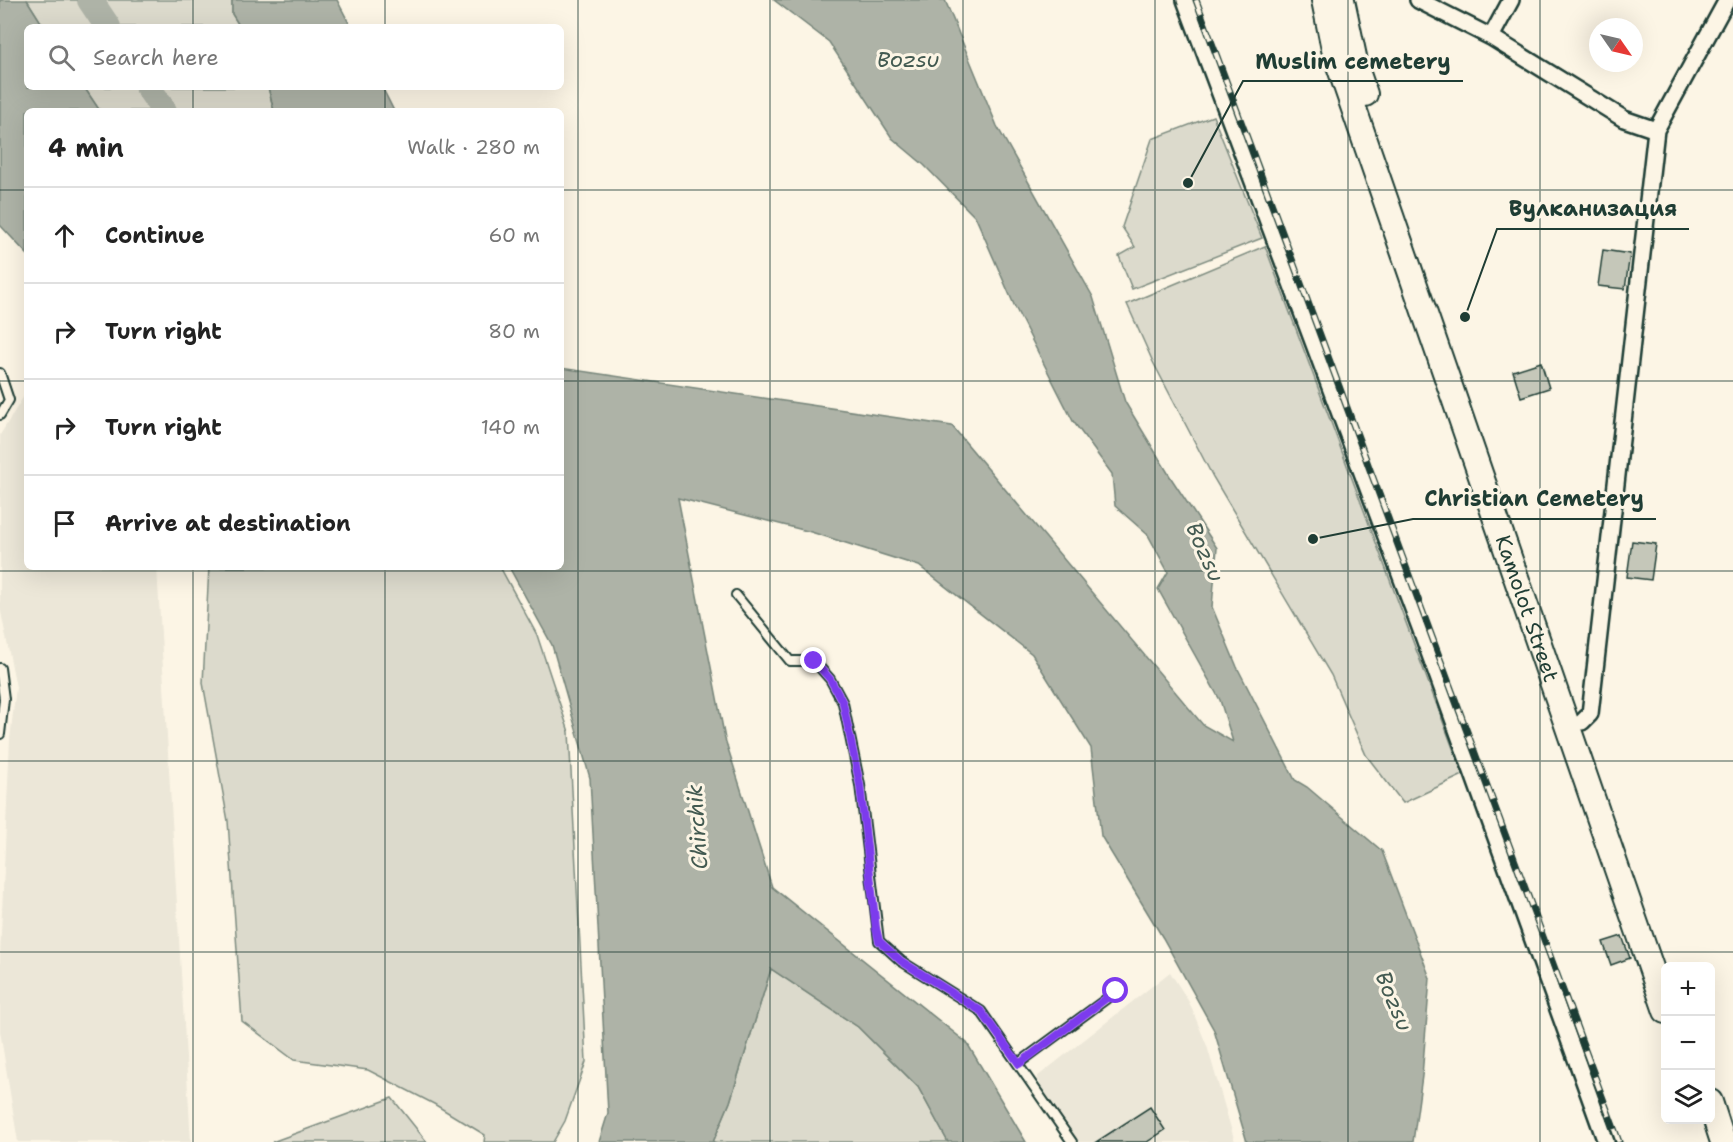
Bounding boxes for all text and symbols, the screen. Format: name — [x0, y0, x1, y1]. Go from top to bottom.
north arrow — [1589, 18, 1643, 72]
search box — [24, 24, 564, 90]
icon: search — [45, 41, 78, 74]
callout: Muslim cemetery — [1243, 41, 1463, 81]
text: Search here — [93, 43, 219, 72]
water label: Bozsu — [877, 45, 939, 74]
text: Muslim cemetery — [1255, 47, 1451, 76]
text: 4 min — [48, 130, 124, 165]
text: Walk · 280 m — [407, 134, 540, 160]
callout: Вулканизация — [1497, 189, 1689, 229]
text: Вулканизация — [1509, 194, 1677, 223]
icon: ahead — [48, 219, 81, 252]
text: Continue — [105, 221, 205, 250]
text: 60 m — [488, 222, 540, 248]
icon: right — [48, 315, 81, 348]
text: Turn right — [105, 317, 222, 346]
text: 80 m — [488, 318, 540, 344]
icon: right — [48, 411, 81, 444]
text: Turn right — [105, 413, 222, 442]
text: 140 m — [481, 414, 540, 440]
callout: Christian Cemetery — [1413, 479, 1656, 519]
text: Christian Cemetery — [1424, 484, 1644, 513]
icon: arrive — [48, 507, 81, 540]
text: Arrive at destination — [105, 509, 351, 538]
water label: Bozsu — [1179, 518, 1231, 587]
street label: Kamolot Street — [1489, 532, 1565, 686]
route end — [800, 647, 826, 673]
water label: Chirchik — [680, 783, 714, 871]
map controls — [1661, 962, 1715, 1124]
button: + — [1661, 962, 1715, 1016]
water label: Bozsu — [1368, 967, 1420, 1036]
route start — [1102, 977, 1128, 1003]
button: − — [1661, 1016, 1715, 1070]
button: layers — [1661, 1070, 1715, 1124]

